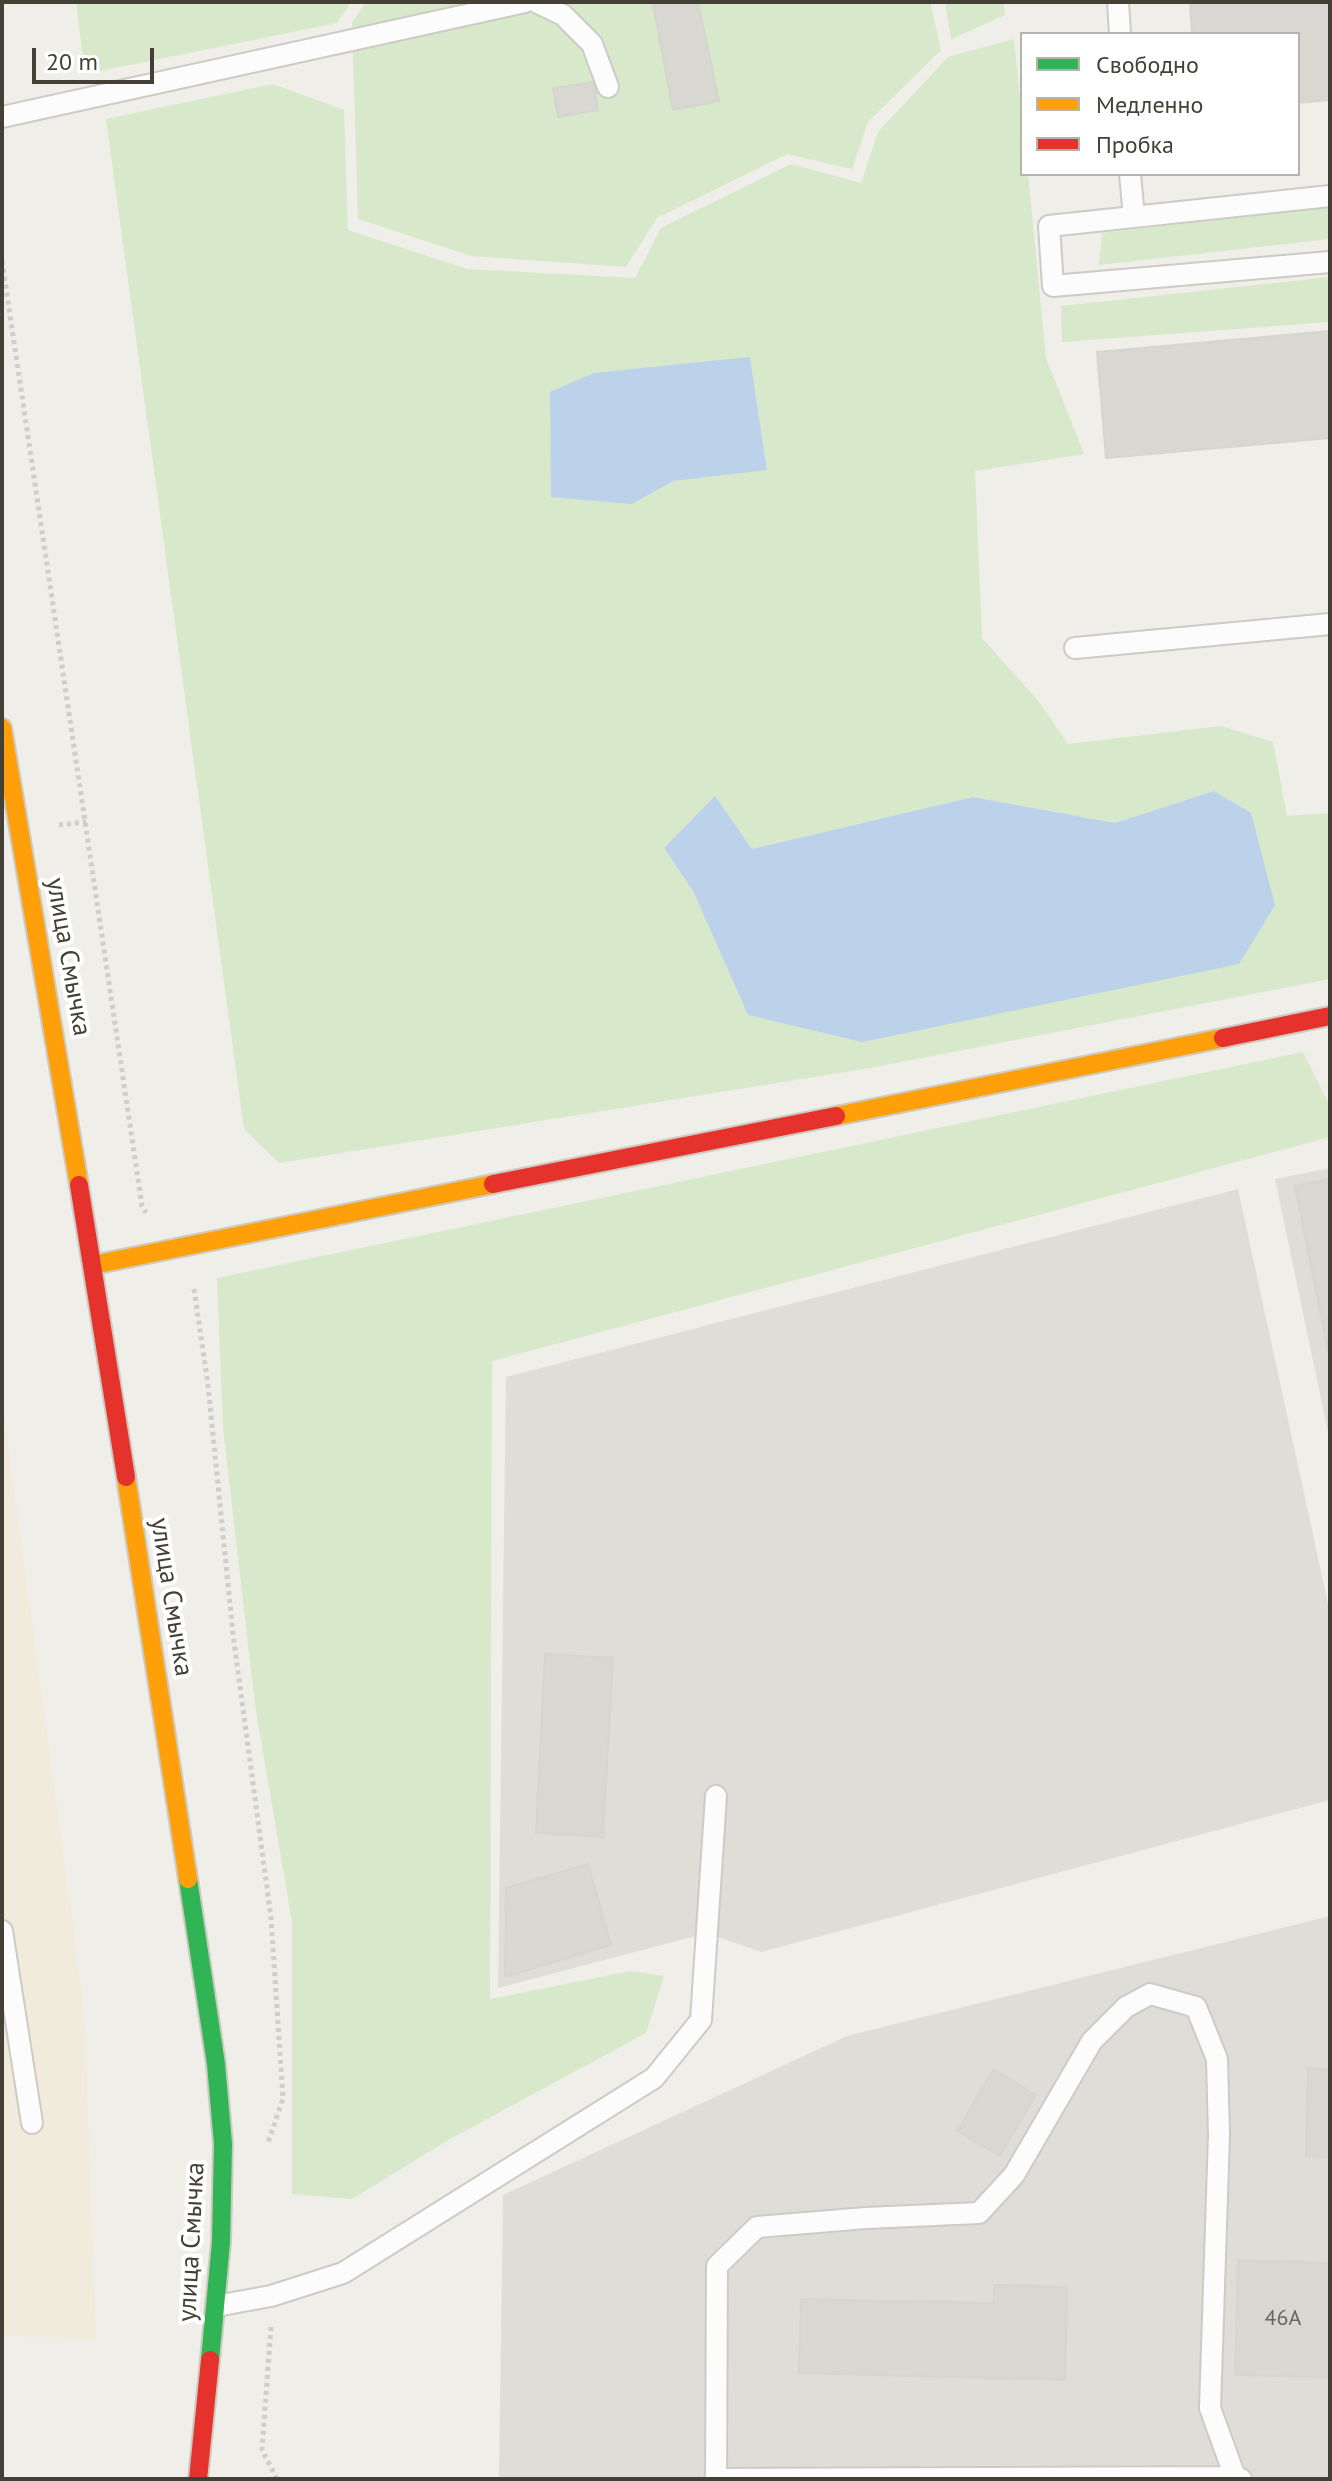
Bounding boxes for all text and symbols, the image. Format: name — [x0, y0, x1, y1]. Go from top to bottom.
scale bar — [36, 32, 158, 82]
legend — [1020, 32, 1300, 176]
text: 20 m — [46, 46, 98, 77]
text: Свободно — [1096, 49, 1199, 80]
text: Медленно — [1096, 89, 1203, 120]
text: Пробка — [1096, 129, 1174, 160]
street label: улица Смычка — [39, 876, 97, 1038]
street label: улица Смычка — [143, 1516, 199, 1678]
street label: улица Смычка — [172, 2161, 212, 2323]
house number: 46А — [1265, 2306, 1301, 2332]

